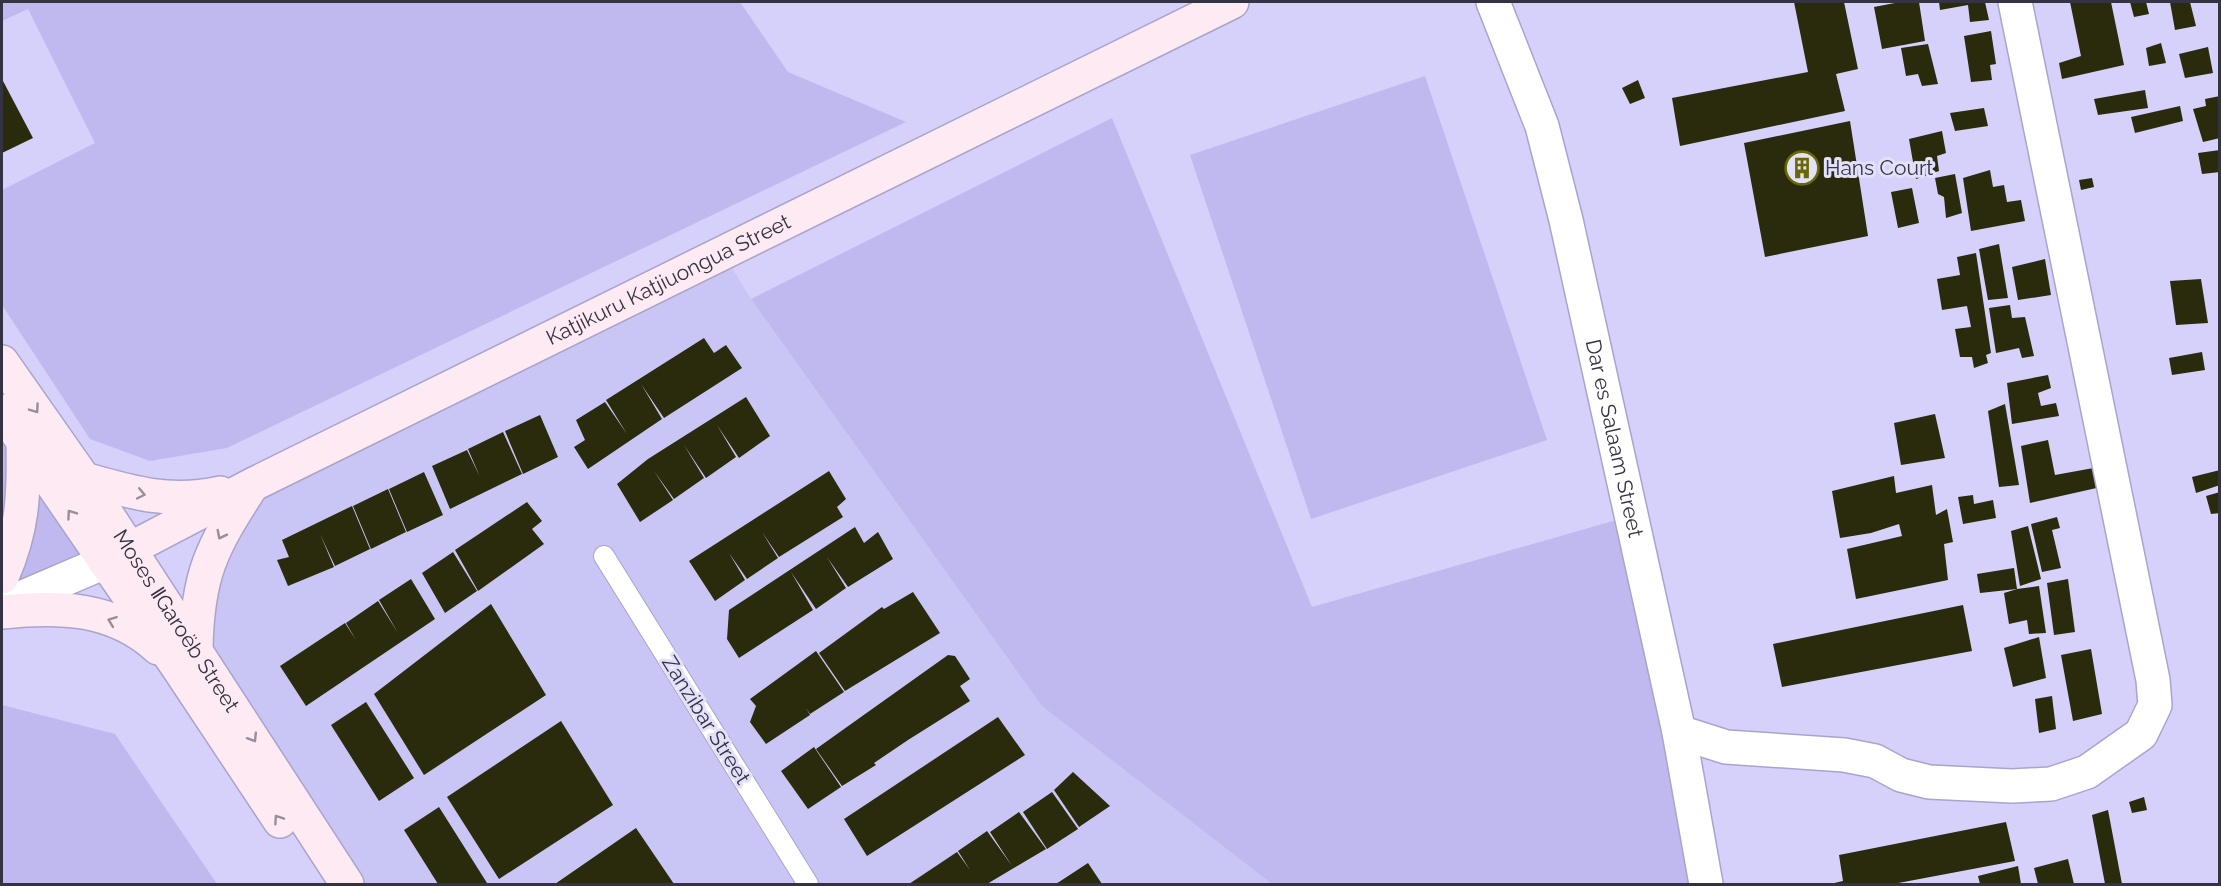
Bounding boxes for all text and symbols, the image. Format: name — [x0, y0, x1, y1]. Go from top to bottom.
building icon: Hans Court — [1784, 150, 1820, 186]
place label: Hans Court — [1825, 155, 1933, 180]
street label: Katjikuru Katjiuongua Street — [542, 209, 794, 350]
street label: Dar es Salaam Street — [1581, 337, 1649, 540]
one-way arrow — [28, 403, 39, 414]
one-way arrow — [135, 486, 145, 499]
one-way arrow — [68, 509, 79, 520]
street label: Moses ǁGaroëb Street — [108, 525, 245, 716]
one-way arrow — [217, 529, 228, 539]
one-way arrow — [108, 616, 118, 629]
street label: Zanzibar Street — [657, 651, 756, 789]
one-way arrow — [245, 732, 257, 742]
one-way arrow — [274, 814, 285, 825]

